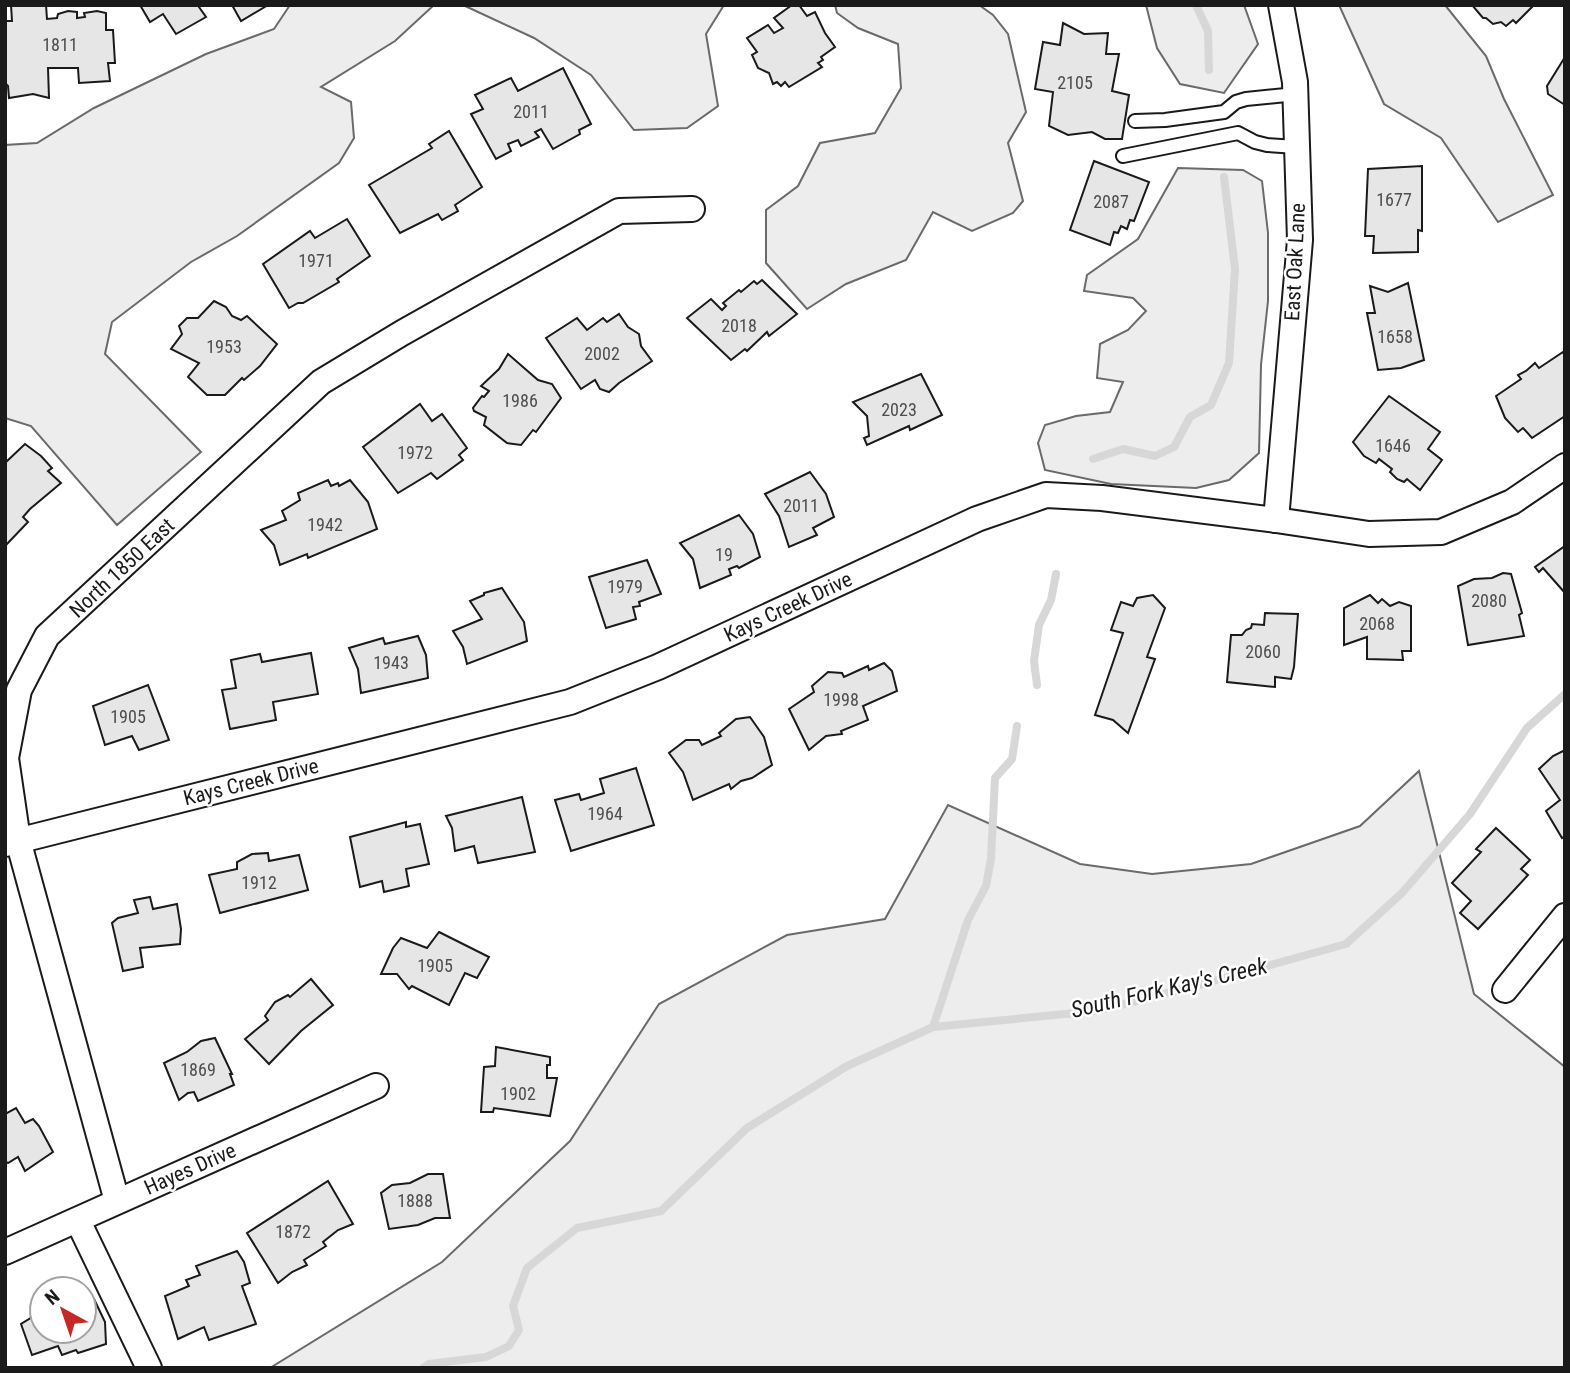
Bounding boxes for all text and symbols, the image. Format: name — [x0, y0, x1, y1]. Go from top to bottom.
house number: 1811 — [42, 34, 78, 55]
house number: 2105 — [1057, 72, 1093, 93]
house number: 2011 — [513, 101, 549, 122]
house number: 1677 — [1376, 189, 1412, 210]
house number: 2087 — [1093, 191, 1129, 212]
street label: East Oak Lane — [1280, 202, 1310, 322]
house number: 1971 — [298, 250, 334, 271]
house number: 2018 — [721, 315, 757, 336]
house number: 1658 — [1377, 326, 1413, 347]
house number: 1953 — [206, 336, 242, 357]
house number: 2002 — [584, 343, 620, 364]
house number: 1986 — [502, 390, 538, 411]
house number: 2023 — [881, 399, 917, 420]
house number: 1646 — [1375, 435, 1411, 456]
house number: 1972 — [397, 442, 433, 463]
house number: 2011 — [783, 495, 819, 516]
street label: North 1850 East — [65, 513, 179, 623]
house number: 1942 — [307, 514, 343, 535]
house number: 19 — [715, 544, 733, 565]
street label: Kays Creek Drive — [720, 567, 856, 647]
house number: 1979 — [607, 576, 643, 597]
house number: 2080 — [1471, 590, 1507, 611]
house number: 2068 — [1359, 613, 1395, 634]
house number: 2060 — [1245, 641, 1281, 662]
house number: 1943 — [373, 652, 409, 673]
house number: 1998 — [823, 689, 859, 710]
house number: 1905 — [110, 706, 146, 727]
street label: Kays Creek Drive — [181, 754, 321, 810]
house number: 1964 — [587, 803, 623, 824]
house number: 1912 — [241, 872, 277, 893]
water label: South Fork Kay's Creek — [1068, 952, 1271, 1024]
house number: 1905 — [417, 955, 453, 976]
house number: 1869 — [180, 1059, 216, 1080]
house number: 1902 — [500, 1083, 536, 1104]
street label: Hayes Drive — [140, 1138, 240, 1200]
house number: 1888 — [397, 1190, 433, 1211]
house number: 1872 — [275, 1221, 311, 1242]
north arrow — [28, 1275, 98, 1345]
text: N — [41, 1285, 64, 1310]

